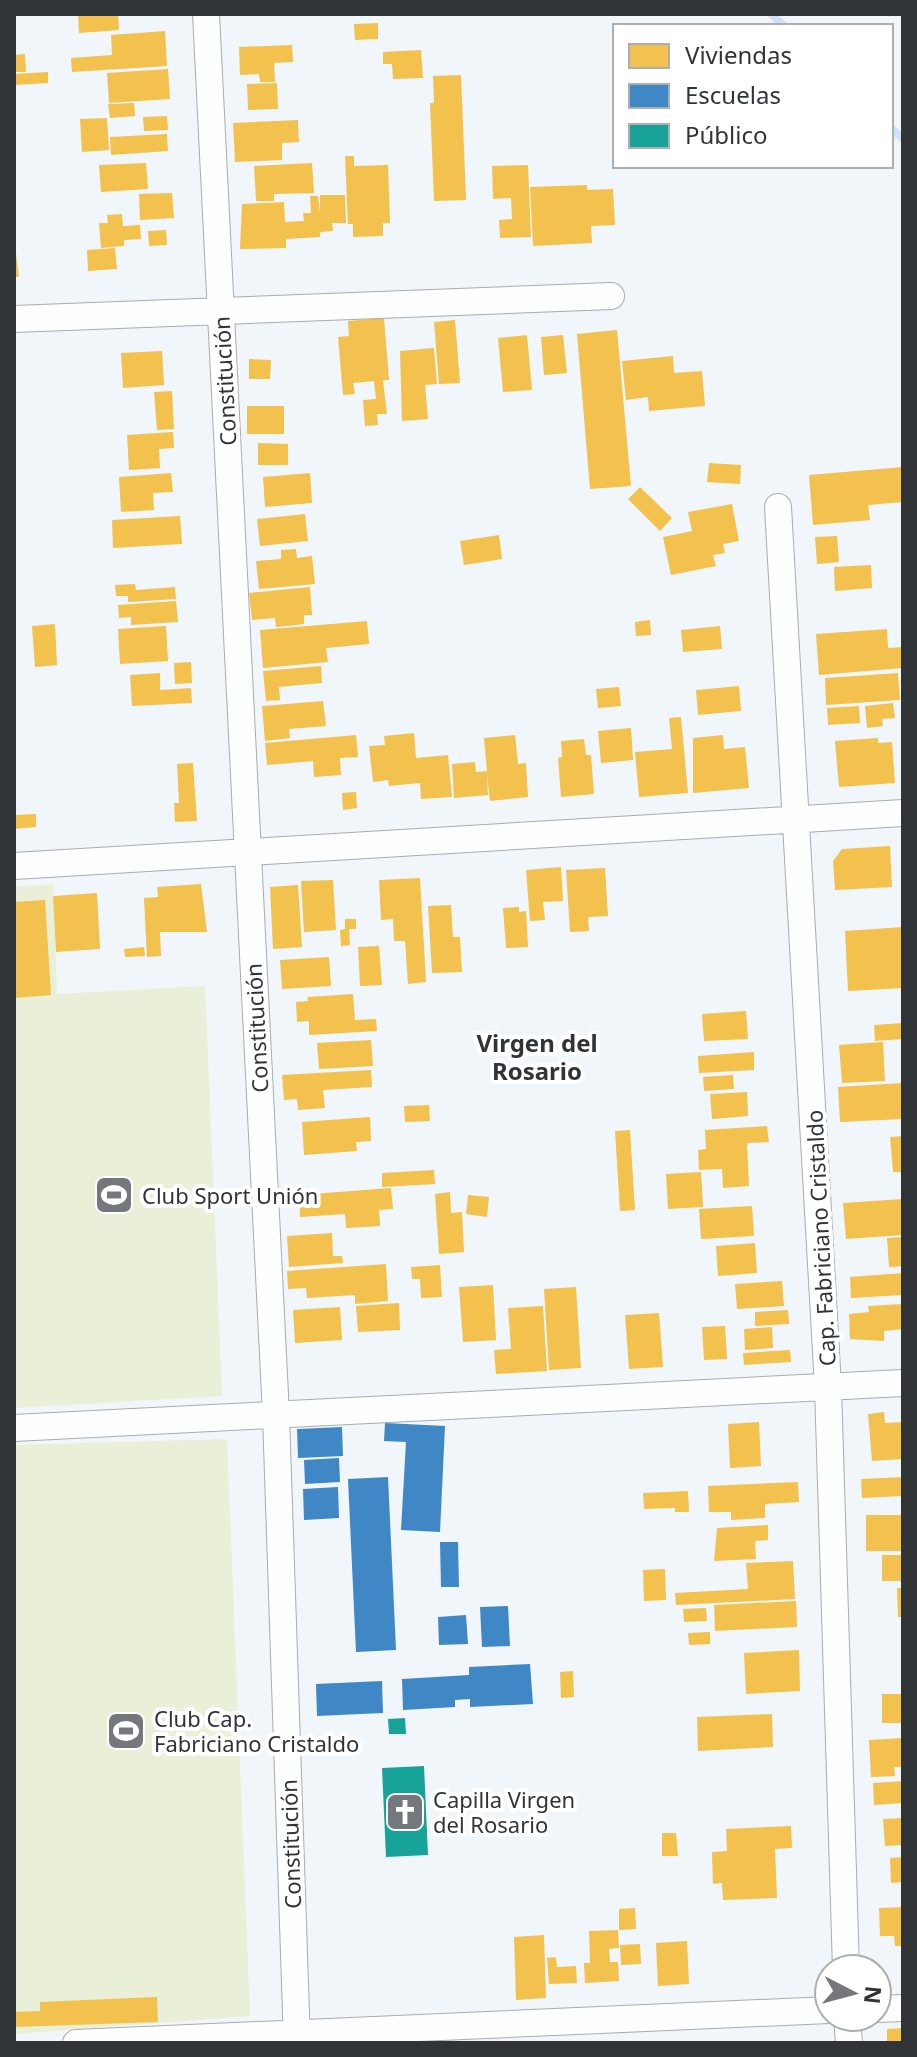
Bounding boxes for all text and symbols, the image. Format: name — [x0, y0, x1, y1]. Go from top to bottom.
legend — [613, 24, 893, 168]
text: Viviendas — [685, 38, 792, 71]
text: Escuelas — [685, 78, 781, 111]
text: Público — [685, 118, 768, 151]
street label: Constitución — [206, 315, 242, 447]
street label: Constitución — [238, 962, 274, 1094]
district label: Virgen del Rosario — [476, 1026, 598, 1087]
street label: Cap. Fabriciano Cristaldo — [798, 1109, 842, 1367]
sports icon: Club Sport Unión — [93, 1174, 135, 1216]
place label: Club Sport Unión — [142, 1180, 318, 1210]
place label: Club Cap. Fabriciano Cristaldo — [154, 1703, 359, 1758]
sports icon: Club Cap. Fabriciano Cristaldo — [105, 1710, 147, 1752]
street label: Constitución — [273, 1779, 307, 1909]
place label: Capilla Virgen del Rosario — [433, 1784, 575, 1839]
church icon: Capilla Virgen del Rosario — [384, 1791, 426, 1833]
north arrow — [813, 1953, 893, 2033]
text: N — [858, 1985, 890, 2006]

